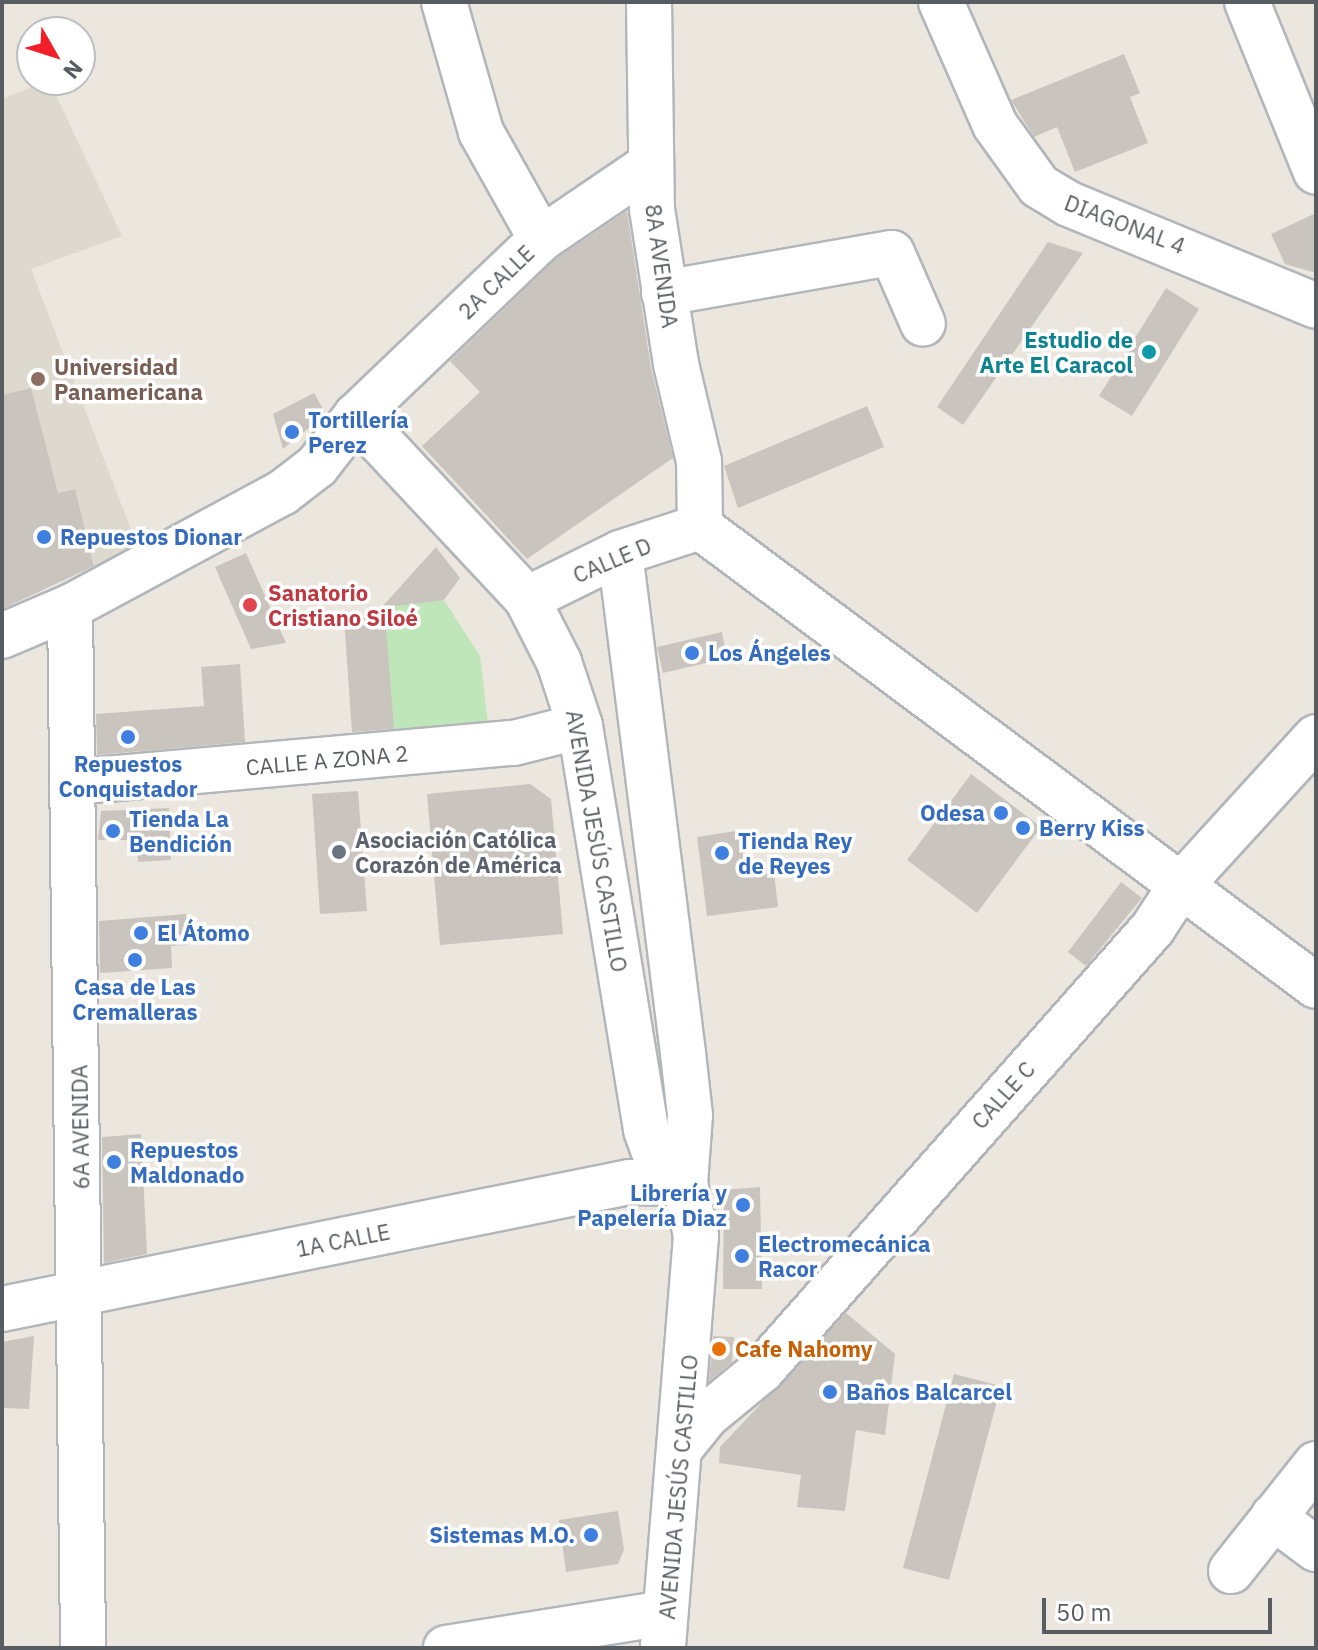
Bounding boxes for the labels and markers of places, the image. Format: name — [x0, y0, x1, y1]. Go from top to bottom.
place label: Estudio de Arte El Caracol — [980, 326, 1133, 378]
marker: Estudio de Arte El Caracol — [1140, 343, 1158, 361]
place label: Universidad Panamericana — [54, 353, 203, 404]
marker: Universidad Panamericana — [29, 370, 47, 388]
place label: Tortillería Perez — [308, 406, 409, 458]
marker: Tortillería Perez — [283, 423, 301, 441]
place label: Repuestos Dionar — [60, 524, 242, 550]
marker: Repuestos Dionar — [35, 528, 53, 546]
place label: Sanatorio Cristiano Siloé — [268, 579, 418, 630]
marker: Sanatorio Cristiano Siloé — [239, 594, 261, 616]
place label: Los Ángeles — [708, 640, 831, 666]
marker: Los Ángeles — [683, 644, 701, 662]
marker: Repuestos Conquistador — [119, 728, 137, 746]
place label: Repuestos Conquistador — [58, 750, 198, 802]
place label: Odesa — [920, 800, 985, 826]
marker: Odesa — [992, 804, 1010, 822]
place label: Tienda La Bendición — [129, 805, 232, 856]
place label: Berry Kiss — [1039, 815, 1145, 841]
marker: Berry Kiss — [1014, 819, 1032, 837]
marker: Tienda La Bendición — [104, 822, 122, 840]
place label: Asociación Católica Corazón de América — [355, 826, 562, 878]
place label: Tienda Rey de Reyes — [738, 827, 852, 878]
marker: Asociación Católica Corazón de América — [330, 843, 348, 861]
marker: Tienda Rey de Reyes — [713, 844, 731, 862]
place label: El Átomo — [157, 920, 250, 946]
marker: El Átomo — [132, 924, 150, 942]
marker: Casa de Las Cremalleras — [126, 951, 144, 969]
place label: Casa de Las Cremalleras — [72, 973, 198, 1024]
place label: Repuestos Maldonado — [130, 1136, 244, 1188]
marker: Repuestos Maldonado — [105, 1153, 123, 1171]
place label: Librería y Papelería Diaz — [577, 1179, 727, 1230]
marker: Librería y Papelería Diaz — [734, 1196, 752, 1214]
place label: Electromecánica Racor — [758, 1230, 931, 1282]
marker: Electromecánica Racor — [733, 1247, 751, 1265]
place label: Cafe Nahomy — [735, 1336, 872, 1362]
marker: Cafe Nahomy — [710, 1340, 728, 1358]
place label: Baños Balcarcel — [846, 1379, 1012, 1405]
marker: Baños Balcarcel — [821, 1383, 839, 1401]
place label: Sistemas M.O. — [429, 1522, 575, 1548]
marker: Sistemas M.O. — [582, 1526, 600, 1544]

